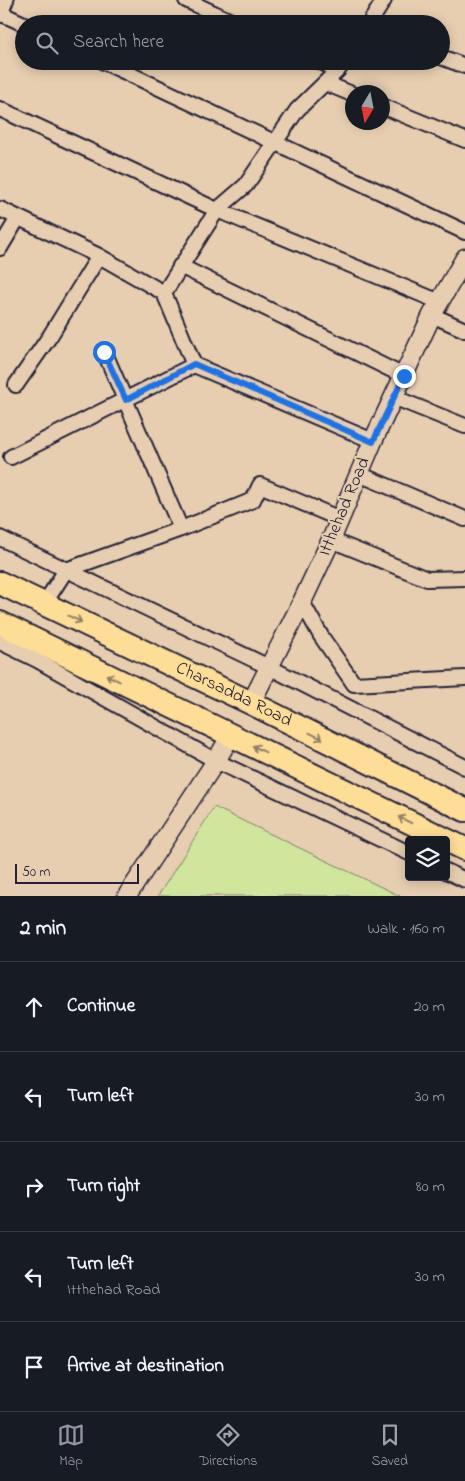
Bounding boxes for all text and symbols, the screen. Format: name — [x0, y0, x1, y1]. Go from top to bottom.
search box — [15, 15, 450, 70]
icon: search — [33, 29, 61, 57]
text: Search here — [73, 29, 164, 56]
north arrow — [345, 85, 390, 130]
route start — [93, 341, 116, 364]
route end — [393, 365, 416, 388]
street label: Itthehad Road — [313, 454, 377, 560]
one-way arrow — [67, 615, 82, 624]
street label: Charsadda Road — [171, 656, 296, 734]
one-way arrow — [106, 672, 121, 682]
one-way arrow — [308, 732, 323, 741]
one-way arrow — [252, 744, 267, 753]
one-way arrow — [398, 815, 413, 825]
map controls — [405, 836, 450, 881]
button: layers — [405, 836, 450, 881]
scale bar — [15, 861, 139, 884]
text: 50 m — [22, 862, 50, 883]
text: 2 min — [20, 914, 66, 944]
text: Walk · 160 m — [367, 917, 445, 941]
icon: ahead — [20, 993, 48, 1021]
text: Continue — [67, 993, 135, 1020]
text: 20 m — [414, 995, 445, 1019]
icon: left — [20, 1083, 48, 1111]
text: Turn left — [67, 1083, 134, 1110]
text: 30 m — [415, 1085, 445, 1109]
icon: right — [20, 1173, 48, 1201]
text: Turn right — [67, 1173, 140, 1200]
text: 80 m — [416, 1175, 445, 1199]
text: Turn left — [67, 1251, 134, 1278]
icon: left — [20, 1263, 48, 1291]
text: 30 m — [415, 1265, 445, 1289]
text: Itthehad Road — [67, 1278, 160, 1302]
icon: arrive — [20, 1353, 48, 1381]
text: Arrive at destination — [67, 1353, 224, 1380]
tab: Map — [57, 1421, 85, 1472]
tab: Directions — [199, 1421, 257, 1472]
tab: Saved — [371, 1421, 408, 1472]

